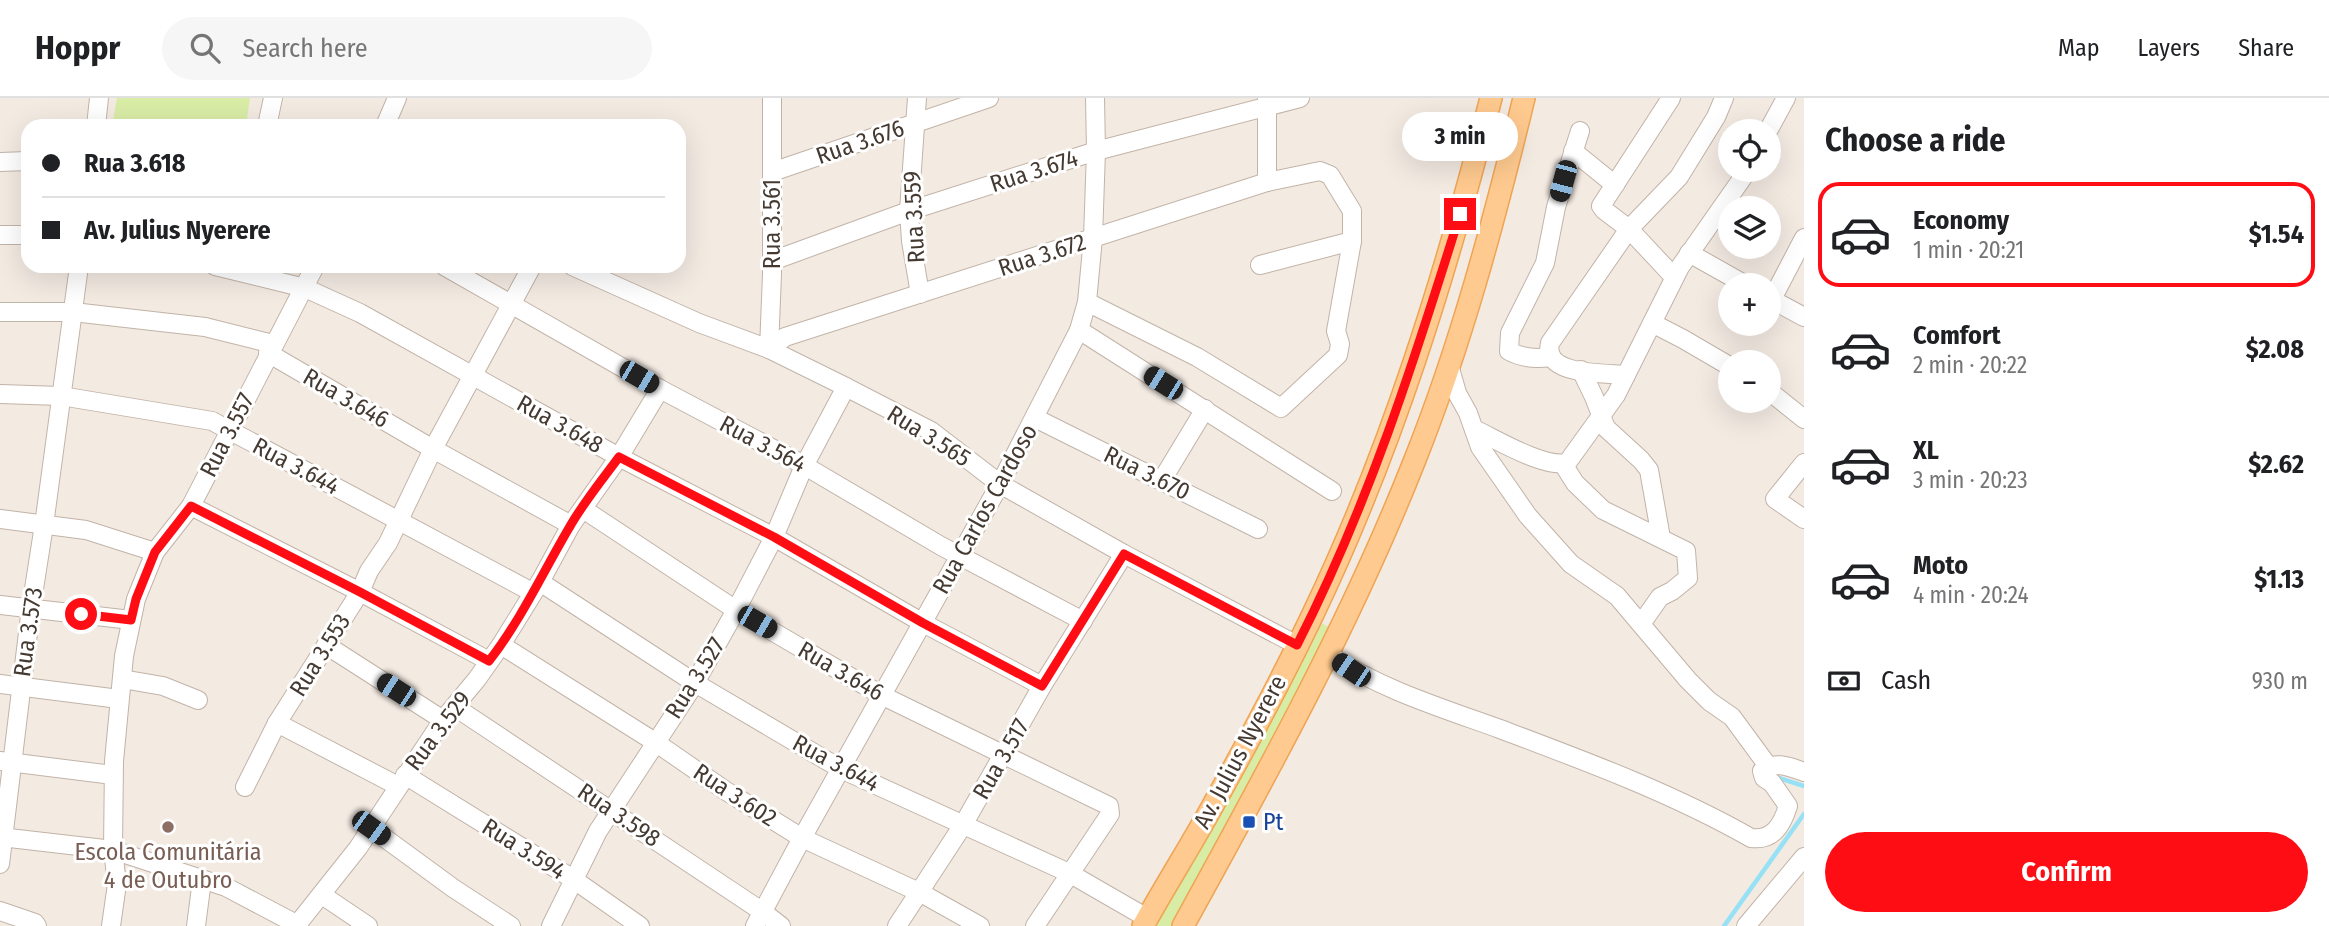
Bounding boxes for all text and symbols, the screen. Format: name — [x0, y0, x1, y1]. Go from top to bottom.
search box — [162, 17, 652, 80]
text: Hoppr — [35, 28, 120, 68]
icon: search — [186, 29, 224, 67]
text: Search here — [242, 33, 368, 64]
text: Map — [2058, 34, 2100, 62]
text: Layers — [2138, 34, 2200, 62]
text: Share — [2238, 34, 2294, 62]
callout: 3 min — [1402, 113, 1518, 162]
street label: Rua 3.676 — [812, 114, 908, 170]
map controls — [1718, 119, 1781, 413]
button: locate — [1718, 119, 1781, 182]
text: Choose a ride — [1825, 121, 2006, 159]
text: 3 min — [1434, 122, 1486, 150]
street label: Rua 3.674 — [987, 144, 1081, 198]
text: Rua 3.618 — [84, 148, 185, 179]
car — [1548, 158, 1579, 204]
street label: Rua 3.559 — [898, 170, 930, 264]
street label: Rua 3.561 — [758, 179, 786, 269]
button: layers — [1718, 196, 1781, 259]
route end — [1444, 198, 1476, 230]
icon: car — [1829, 203, 1892, 266]
text: Economy — [1913, 205, 2009, 236]
text: Av. Julius Nyerere — [84, 215, 271, 246]
text: $1.54 — [2249, 219, 2304, 250]
street label: Rua 3.672 — [995, 228, 1089, 282]
text: 1 min · 20:21 — [1913, 236, 2024, 264]
button: + — [1718, 273, 1781, 336]
icon: car — [1829, 318, 1892, 381]
text: Comfort — [1913, 320, 2001, 351]
text: $2.08 — [2246, 334, 2304, 365]
button: − — [1718, 350, 1781, 413]
text: 2 min · 20:22 — [1913, 351, 2027, 379]
car — [616, 357, 663, 397]
street label: Rua 3.646 — [298, 362, 394, 434]
car — [1140, 363, 1187, 403]
street label: Rua 3.557 — [194, 388, 260, 482]
street label: Rua 3.648 — [512, 389, 608, 459]
street label: Rua 3.565 — [882, 399, 976, 473]
street label: Rua 3.564 — [715, 410, 811, 478]
street label: Rua Carlos Cardoso — [927, 419, 1043, 599]
street label: Rua 3.644 — [248, 432, 344, 500]
icon: car — [1829, 433, 1892, 496]
text: XL — [1913, 435, 1939, 466]
street label: Rua 3.670 — [1099, 440, 1195, 506]
text: $2.62 — [2248, 449, 2304, 480]
text: 3 min · 20:23 — [1913, 466, 2028, 494]
icon: car — [1829, 548, 1892, 611]
text: Moto — [1913, 550, 1968, 581]
text: $1.13 — [2254, 564, 2304, 595]
text: 4 min · 20:24 — [1913, 581, 2029, 609]
street label: Rua 3.573 — [8, 585, 48, 679]
route start — [65, 598, 97, 630]
car — [734, 602, 781, 642]
street label: Rua 3.553 — [284, 609, 356, 701]
street label: Rua 3.527 — [659, 632, 731, 724]
street label: Rua 3.646 — [793, 635, 889, 707]
car — [1328, 650, 1375, 690]
icon: cash — [1825, 662, 1863, 700]
text: Cash — [1881, 665, 1931, 696]
text: 930 m — [2252, 667, 2308, 695]
car — [373, 670, 420, 710]
street label: Av. Julius Nyerere — [1188, 671, 1292, 833]
street label: Rua 3.529 — [399, 686, 477, 776]
street label: Rua 3.517 — [967, 714, 1035, 804]
street label: Rua 3.644 — [788, 729, 884, 797]
street label: Rua 3.602 — [688, 758, 782, 832]
street label: Rua 3.598 — [572, 777, 666, 853]
car — [348, 807, 395, 849]
place label: Pt — [1263, 808, 1283, 836]
street label: Rua 3.594 — [477, 813, 571, 885]
marker: Pt — [1241, 814, 1257, 830]
marker: Escola Comunitária 4 de Outubro — [160, 819, 176, 835]
button: Confirm — [1825, 832, 2308, 912]
place label: Escola Comunitária 4 de Outubro — [74, 838, 262, 894]

